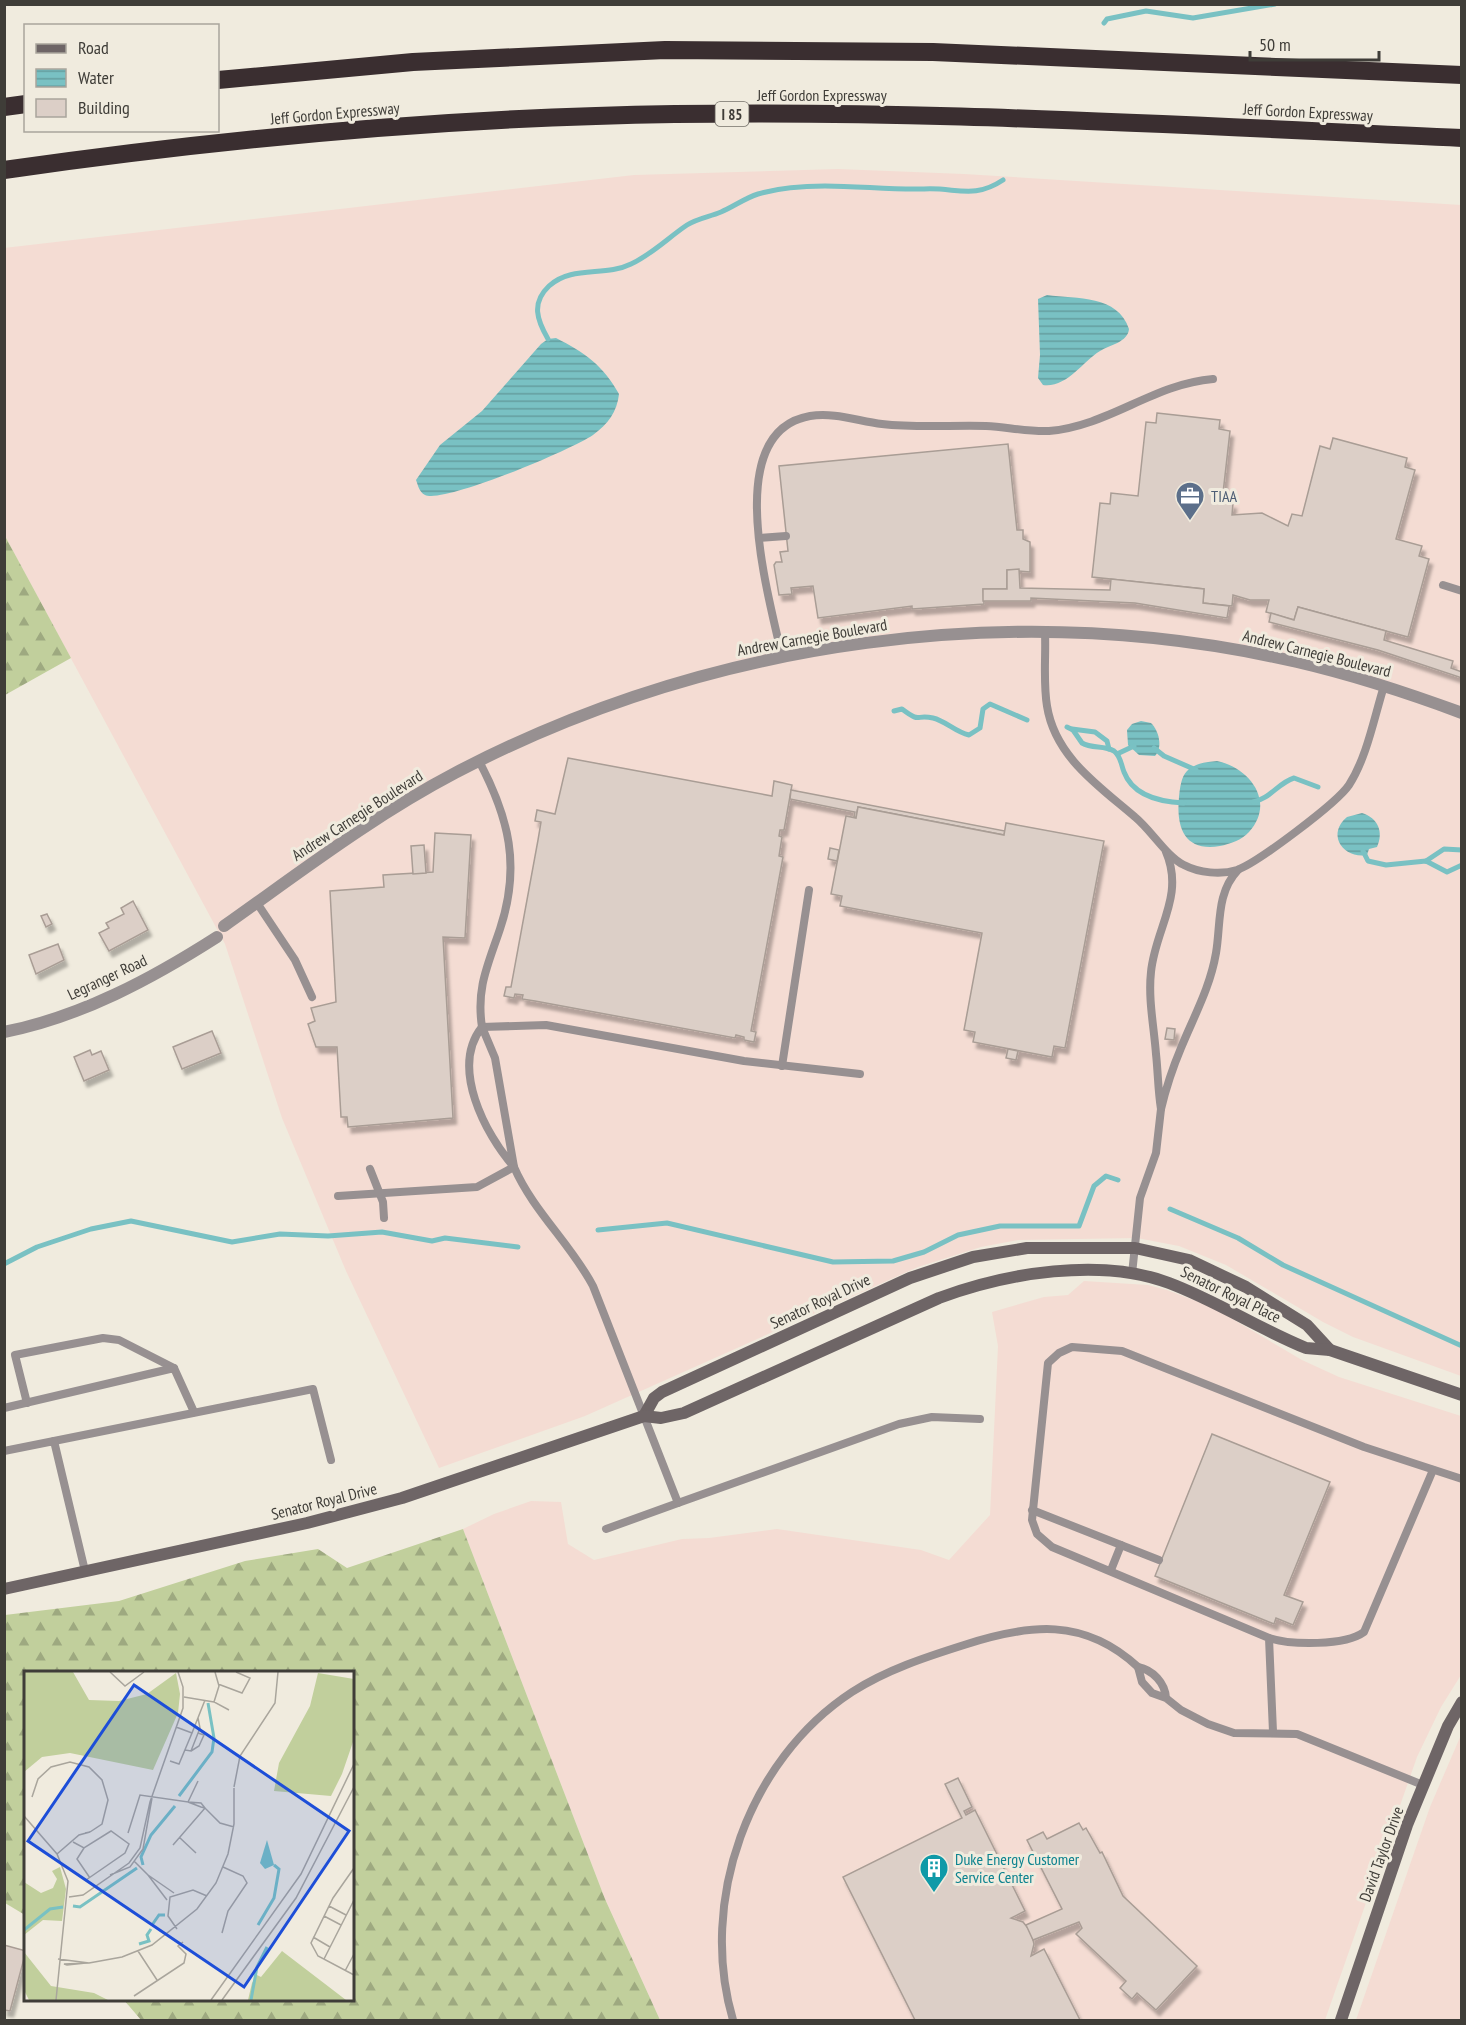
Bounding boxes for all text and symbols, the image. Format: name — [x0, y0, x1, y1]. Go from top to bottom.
legend — [24, 24, 219, 132]
scale bar — [1250, 24, 1379, 62]
text: 50 m — [1259, 33, 1291, 56]
text: Road — [78, 36, 109, 59]
text: Water — [78, 66, 114, 89]
street label: Jeff Gordon Expressway — [756, 85, 887, 105]
text: Building — [78, 96, 130, 119]
street label: Jeff Gordon Expressway — [269, 97, 400, 129]
street label: Jeff Gordon Expressway — [1242, 99, 1373, 125]
road number: I 85 — [716, 102, 748, 126]
office icon: TIAA — [1174, 480, 1206, 522]
place label: TIAA — [1211, 486, 1237, 506]
street label: Andrew Carnegie Boulevard — [735, 614, 889, 660]
street label: Andrew Carnegie Boulevard — [1241, 625, 1393, 681]
street label: Andrew Carnegie Boulevard — [288, 765, 426, 865]
street label: Legranger Road — [64, 950, 150, 1004]
street label: Senator Royal Place — [1178, 1261, 1284, 1327]
street label: Senator Royal Drive — [767, 1269, 873, 1333]
street label: Senator Royal Drive — [269, 1478, 379, 1524]
inset map — [24, 1671, 354, 2001]
street label: David Taylor Drive — [1354, 1804, 1408, 1904]
place label: Duke Energy Customer Service Center — [955, 1849, 1080, 1887]
building icon: Duke Energy Customer Service Center — [918, 1852, 950, 1894]

